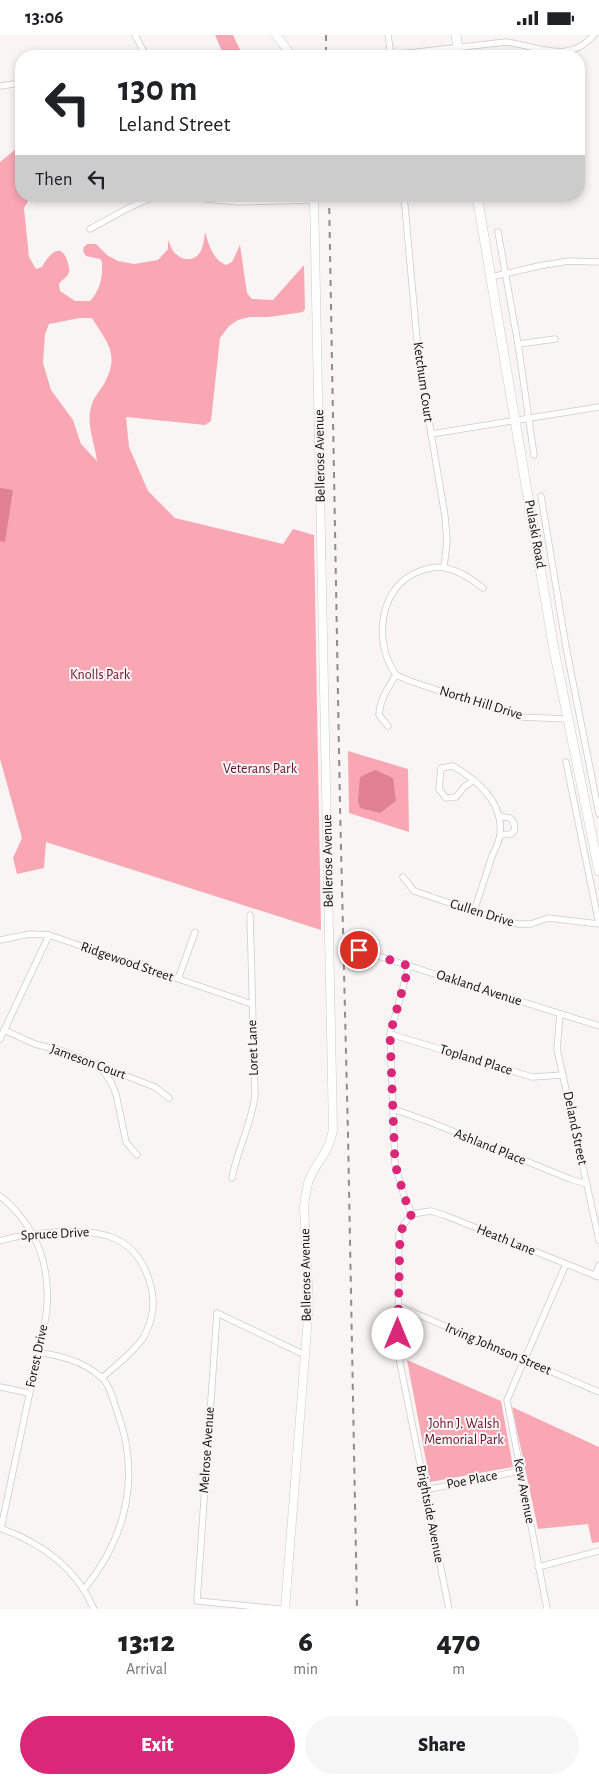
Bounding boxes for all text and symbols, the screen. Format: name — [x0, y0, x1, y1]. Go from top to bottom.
text: 13:06 — [25, 8, 63, 27]
icon: left — [35, 70, 100, 135]
text: 130 m — [118, 72, 197, 107]
text: Leland Street — [118, 113, 231, 135]
icon: left — [83, 165, 111, 193]
text: Then — [35, 170, 73, 189]
street label: Ketchum Court — [410, 341, 436, 424]
street label: Bellerose Avenue — [312, 409, 328, 503]
street label: Pulaski Road — [522, 499, 548, 569]
park label: Knolls Park — [70, 668, 131, 682]
street label: North Hill Drive — [438, 684, 524, 722]
park label: Veterans Park — [223, 762, 298, 776]
street label: Bellerose Avenue — [320, 814, 336, 908]
street label: Cullen Drive — [448, 897, 516, 929]
pin — [338, 929, 380, 971]
icon: arrive — [345, 936, 373, 964]
street label: Ridgewood Street — [79, 940, 176, 985]
street label: Oakland Avenue — [434, 968, 524, 1008]
street label: Loret Lane — [245, 1020, 261, 1076]
street label: Jameson Court — [48, 1042, 128, 1082]
street label: Topland Place — [438, 1042, 514, 1078]
street label: Deland Street — [560, 1090, 590, 1167]
street label: Ashland Place — [452, 1126, 528, 1168]
street label: Heath Lane — [475, 1222, 537, 1258]
street label: Spruce Drive — [20, 1225, 90, 1243]
street label: Bellerose Avenue — [298, 1228, 314, 1322]
position arrow — [371, 1307, 423, 1359]
street label: Irving Johnson Street — [443, 1320, 554, 1378]
street label: Forest Drive — [23, 1323, 51, 1389]
street label: Melrose Avenue — [197, 1406, 217, 1494]
park label: John J. Walsh Memorial Park — [424, 1417, 504, 1447]
street label: Kew Avenue — [511, 1457, 537, 1525]
street label: Brightside Avenue — [414, 1464, 446, 1564]
street label: Poe Place — [445, 1468, 499, 1492]
text: 13:12 — [118, 1627, 175, 1657]
text: 6 — [298, 1627, 313, 1657]
text: 470 — [436, 1627, 481, 1657]
text: Arrival — [126, 1661, 167, 1677]
text: min — [293, 1661, 318, 1677]
text: m — [452, 1661, 465, 1677]
button: Exit — [20, 1716, 295, 1774]
button: Share — [305, 1716, 579, 1774]

